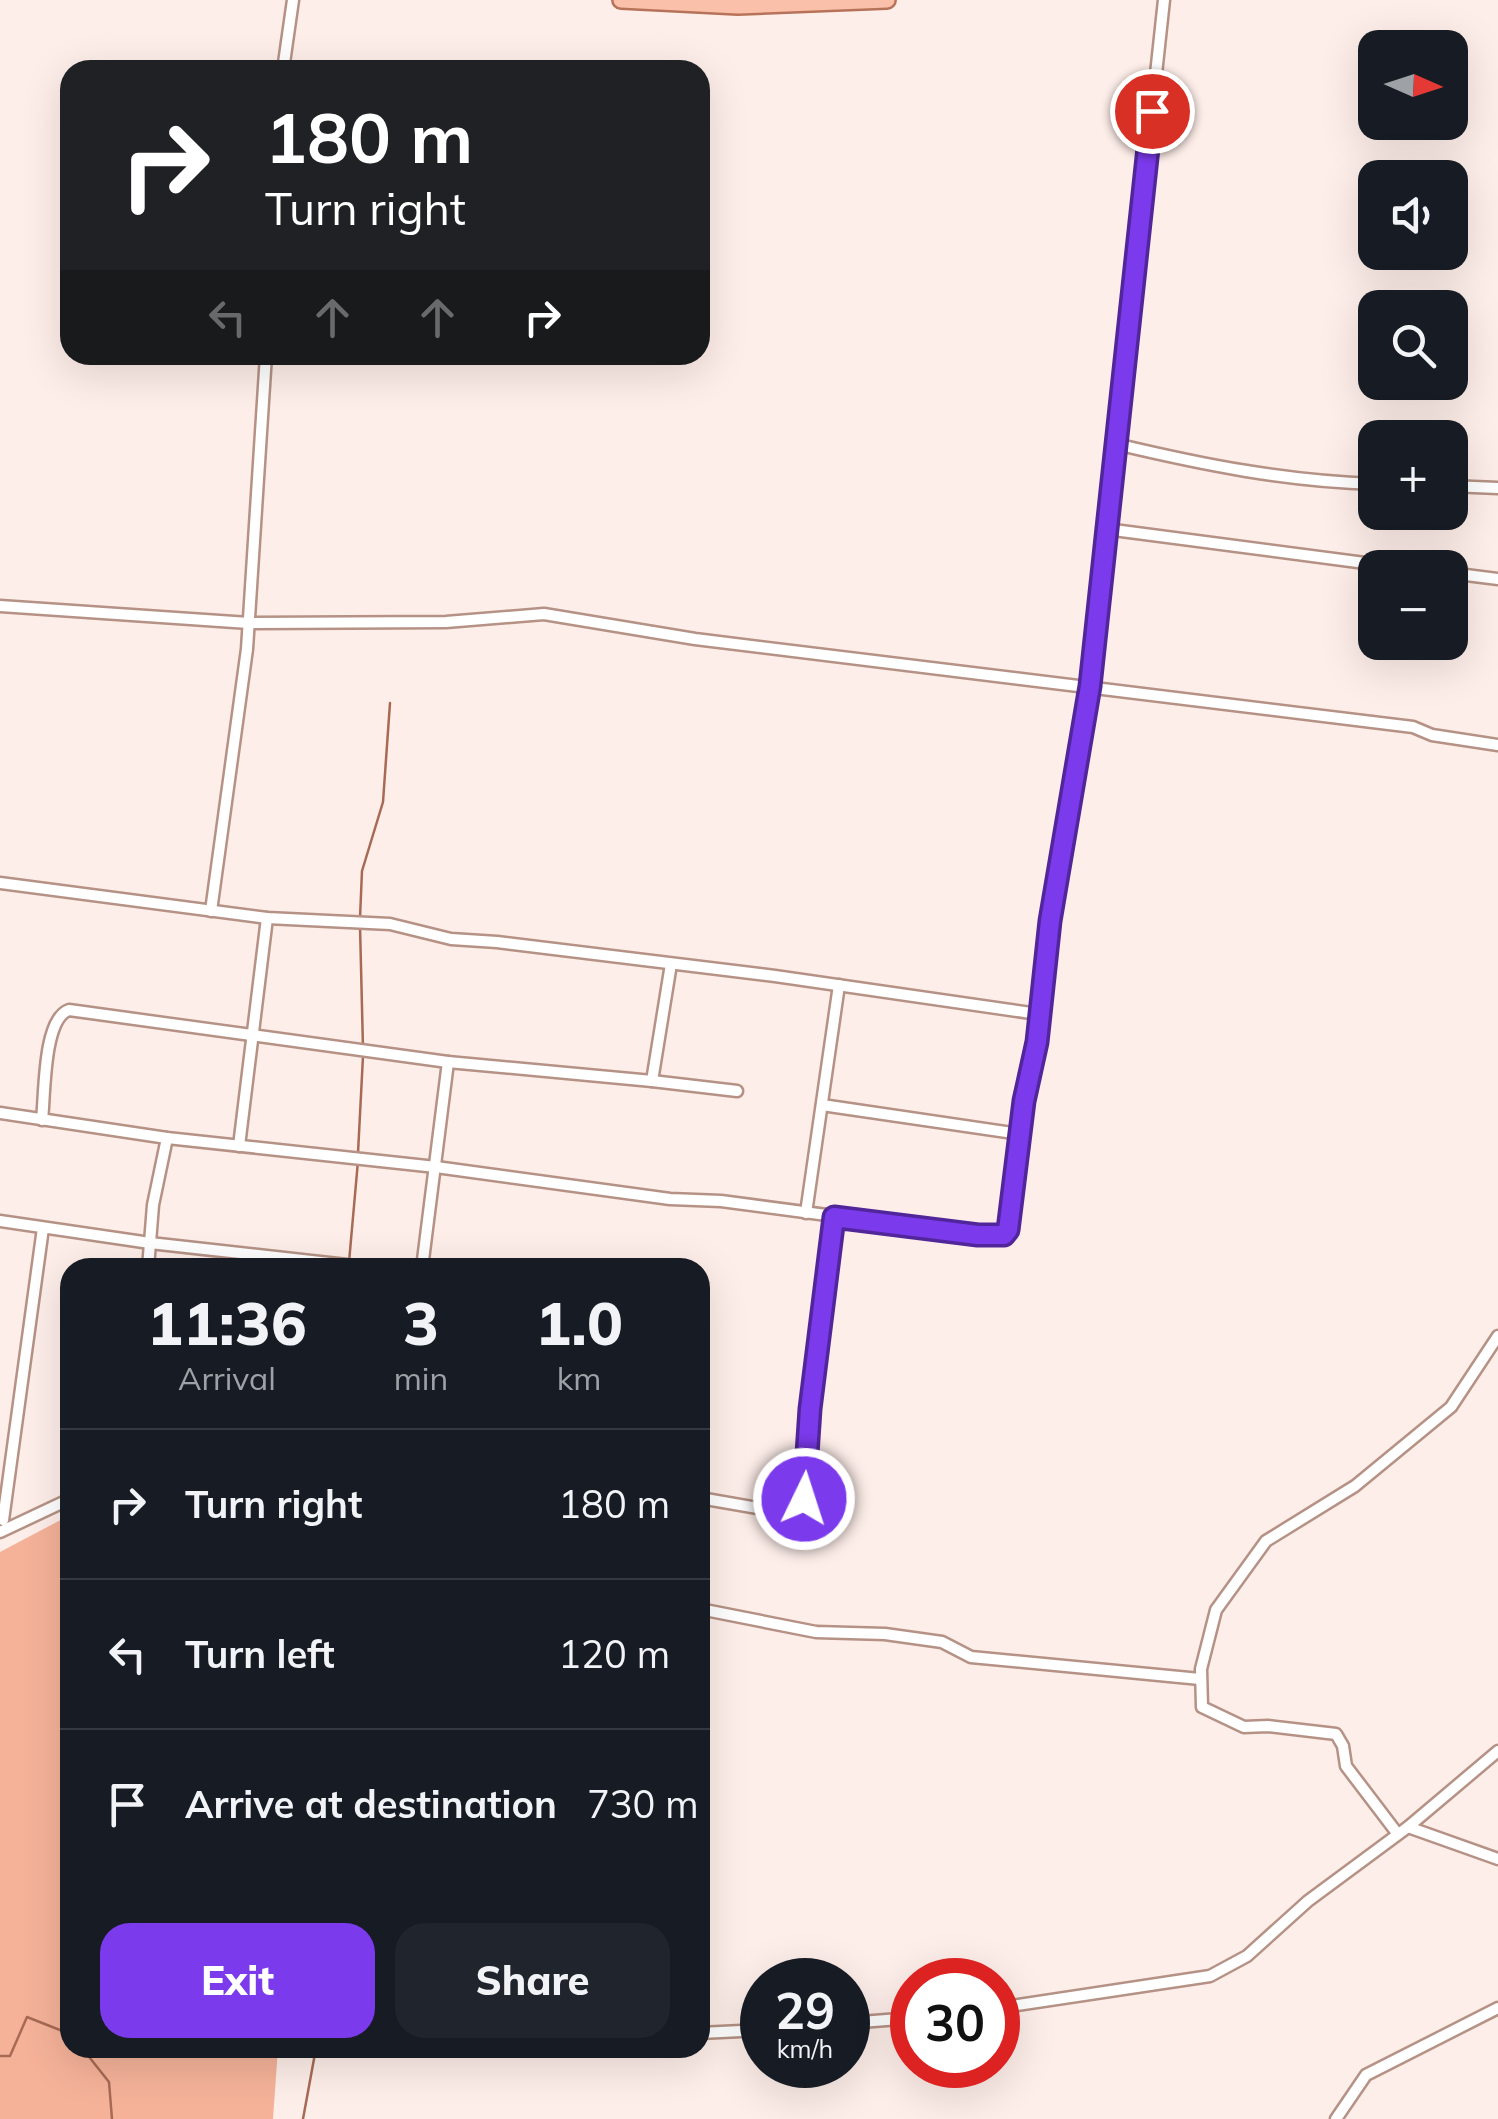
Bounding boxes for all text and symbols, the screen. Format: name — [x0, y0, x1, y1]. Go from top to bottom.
north arrow — [1358, 30, 1468, 140]
map controls — [1358, 30, 1468, 660]
pin — [1110, 69, 1195, 154]
icon: arrive — [1125, 84, 1180, 139]
text: 180 m — [265, 93, 473, 181]
icon: right — [100, 100, 230, 230]
button: sound — [1358, 160, 1468, 270]
text: Turn right — [265, 180, 466, 236]
icon: left — [200, 290, 255, 345]
icon: ahead — [305, 290, 360, 345]
icon: ahead — [410, 290, 465, 345]
icon: right — [515, 290, 570, 345]
button: search — [1358, 290, 1468, 400]
button: + — [1358, 420, 1468, 530]
button: − — [1358, 550, 1468, 660]
text: 11:36 — [147, 1285, 307, 1360]
text: 3 — [403, 1285, 439, 1360]
text: 1.0 — [535, 1285, 623, 1360]
text: Arrival — [178, 1358, 276, 1398]
text: min — [394, 1358, 448, 1398]
text: km — [557, 1358, 601, 1398]
position arrow — [752, 1447, 856, 1551]
icon: right — [100, 1477, 155, 1532]
text: Turn right — [185, 1480, 362, 1528]
text: 180 m — [558, 1480, 670, 1528]
icon: left — [100, 1627, 155, 1682]
text: Turn left — [185, 1630, 335, 1678]
text: 120 m — [558, 1630, 670, 1678]
icon: arrive — [100, 1777, 155, 1832]
text: Arrive at destination — [185, 1780, 557, 1828]
text: 730 m — [587, 1780, 699, 1828]
button: Exit — [100, 1923, 375, 2038]
button: Share — [395, 1923, 670, 2038]
speed limit sign: 30 — [890, 1958, 1020, 2088]
text: 29 — [775, 1979, 835, 2042]
text: km/h — [777, 2033, 833, 2064]

